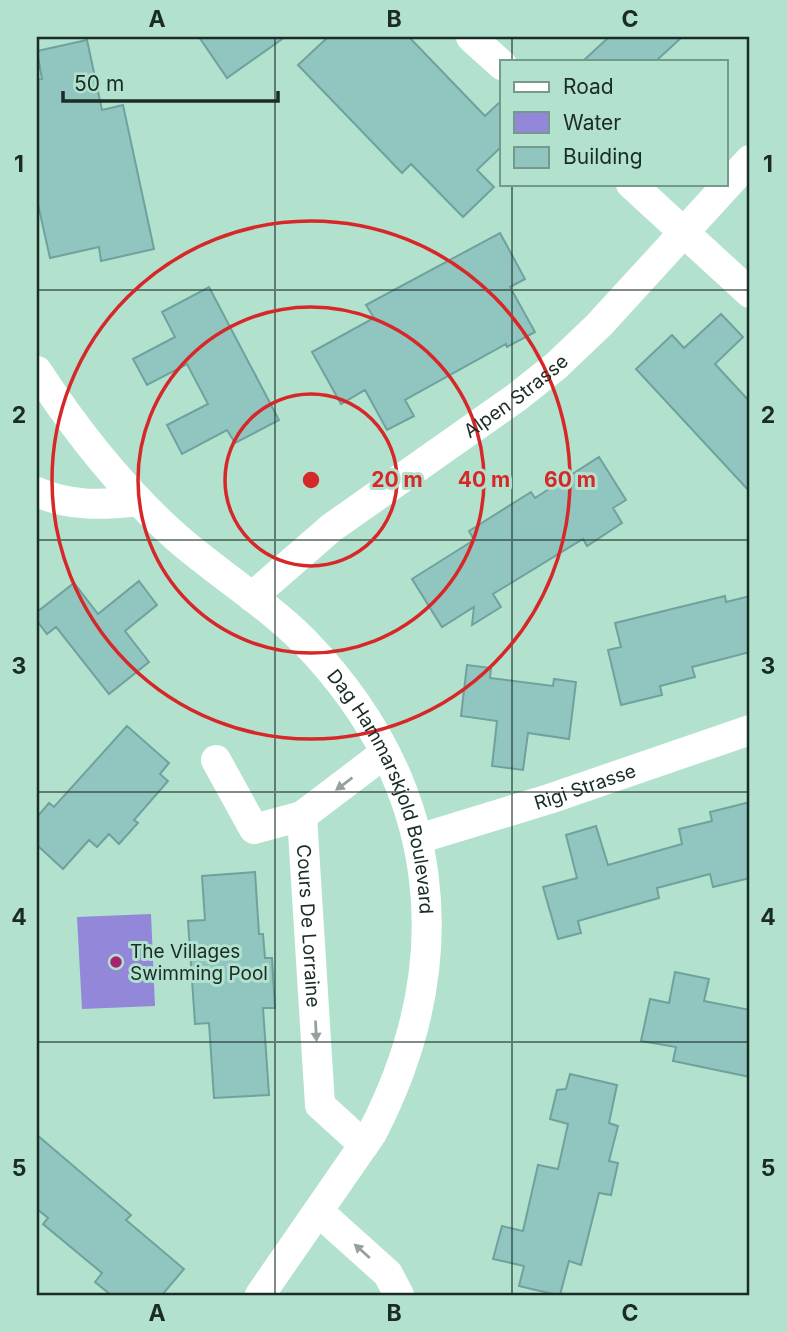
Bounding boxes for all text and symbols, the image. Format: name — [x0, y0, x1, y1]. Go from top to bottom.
text: A — [148, 5, 166, 33]
text: B — [386, 5, 402, 33]
text: C — [621, 5, 639, 33]
scale bar — [63, 60, 278, 104]
legend — [500, 60, 728, 186]
text: 50 m — [74, 71, 124, 96]
text: Road — [563, 74, 614, 99]
text: Water — [563, 110, 621, 135]
text: Building — [563, 144, 643, 169]
text: 1 — [14, 150, 24, 178]
text: 1 — [763, 150, 773, 178]
street label: Alpen Strasse — [459, 349, 573, 442]
text: 2 — [12, 401, 26, 429]
text: 2 — [761, 401, 775, 429]
text: 20 m — [371, 467, 423, 492]
text: 40 m — [458, 467, 510, 492]
text: 60 m — [544, 467, 596, 492]
centre of rings — [299, 468, 323, 492]
text: 3 — [12, 652, 26, 680]
text: 3 — [761, 652, 775, 680]
street label: Dag Hammarskjold Boulevard — [323, 664, 438, 915]
street label: Rigi Strasse — [531, 759, 639, 814]
one-way arrow — [335, 777, 353, 792]
street label: Cours De Lorraine — [292, 843, 325, 1008]
text: 4 — [11, 903, 27, 931]
text: 4 — [760, 903, 776, 931]
place label: The Villages Swimming Pool — [130, 940, 268, 985]
marker: The Villages Swimming Pool — [108, 954, 124, 970]
one-way arrow — [310, 1020, 321, 1042]
text: 5 — [12, 1154, 26, 1182]
text: 5 — [761, 1154, 775, 1182]
one-way arrow — [353, 1243, 371, 1259]
text: A — [148, 1299, 166, 1327]
text: B — [386, 1299, 402, 1327]
text: C — [621, 1299, 639, 1327]

